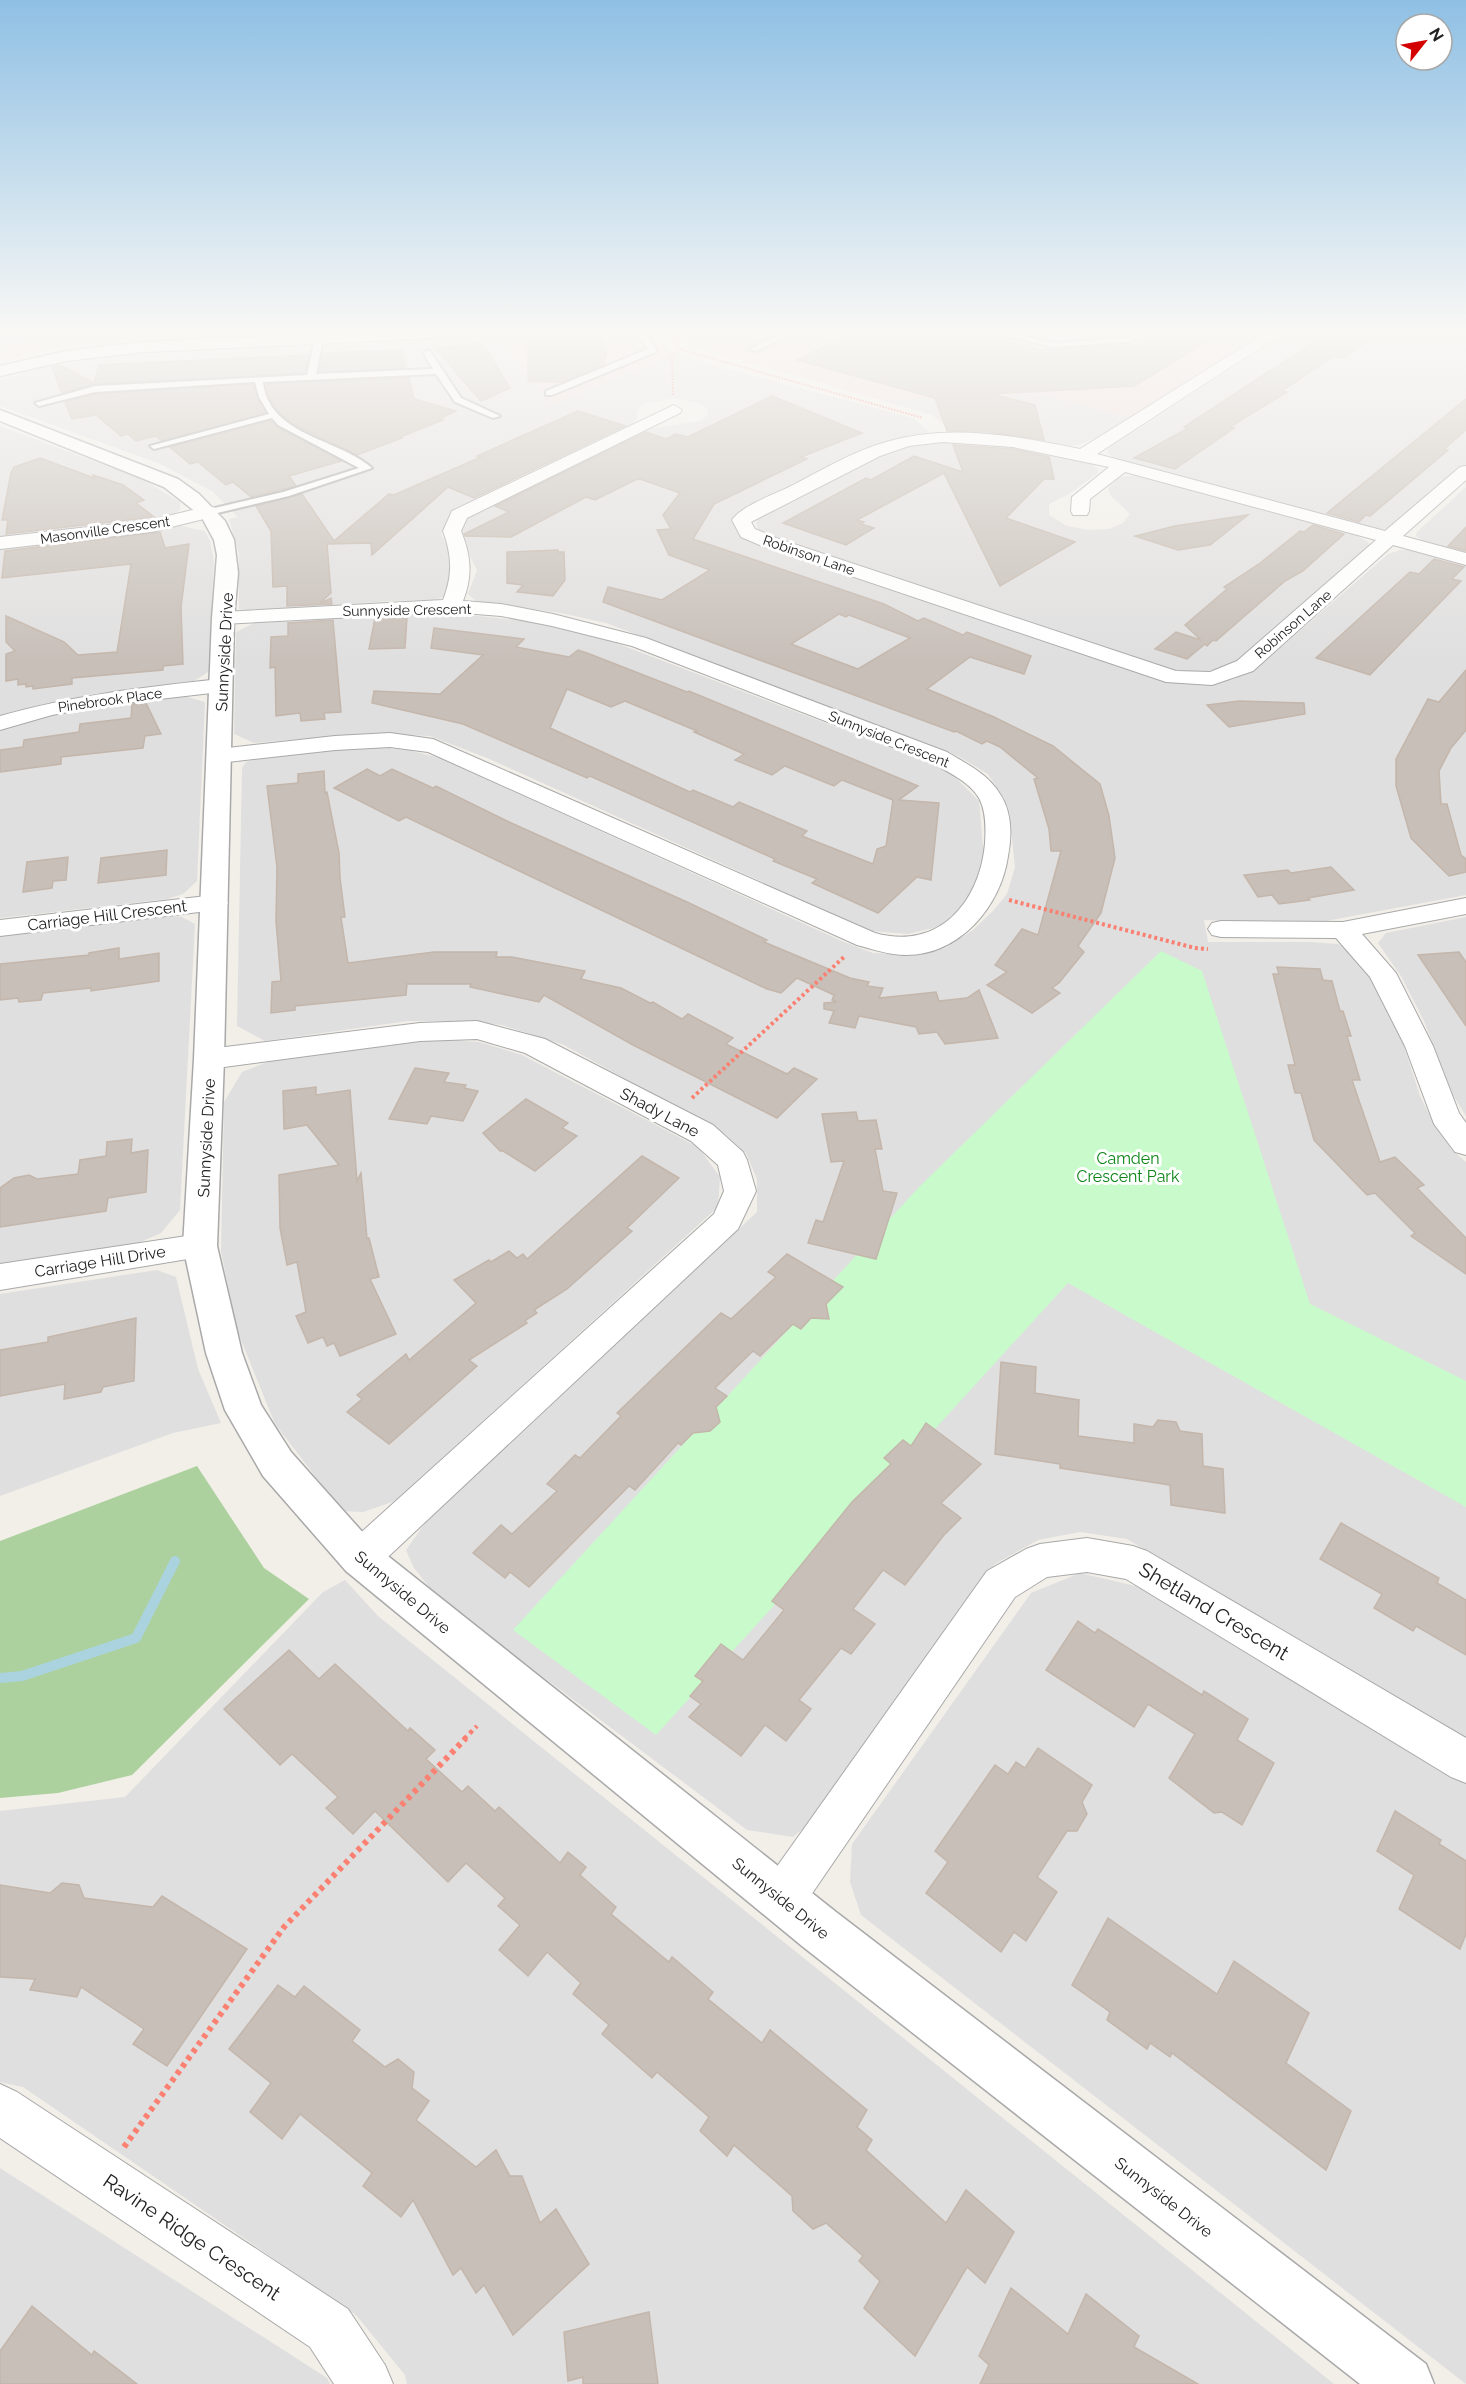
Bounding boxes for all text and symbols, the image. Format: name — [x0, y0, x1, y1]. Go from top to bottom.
north arrow — [1394, 12, 1454, 72]
text: N — [1425, 24, 1448, 45]
street label: Masonville Crescent — [39, 513, 171, 547]
street label: Robinson Lane — [761, 532, 857, 578]
street label: Robinson Lane — [1251, 586, 1335, 662]
street label: Sunnyside Drive — [212, 592, 237, 712]
street label: Sunnyside Crescent — [343, 601, 472, 619]
street label: Pinebrook Place — [57, 685, 163, 715]
street label: Sunnyside Crescent — [826, 707, 952, 771]
street label: Carriage Hill Crescent — [26, 896, 188, 935]
street label: Sunnyside Drive — [194, 1078, 219, 1198]
street label: Shady Lane — [617, 1084, 703, 1141]
park label: Camden Crescent Park — [1077, 1149, 1180, 1186]
street label: Carriage Hill Drive — [33, 1242, 167, 1281]
street label: Sunnyside Drive — [351, 1547, 454, 1638]
street label: Shetland Crescent — [1135, 1557, 1293, 1665]
street label: Sunnyside Drive — [728, 1854, 833, 1943]
street label: Sunnyside Drive — [1111, 2153, 1216, 2242]
street label: Ravine Ridge Crescent — [99, 2169, 285, 2305]

